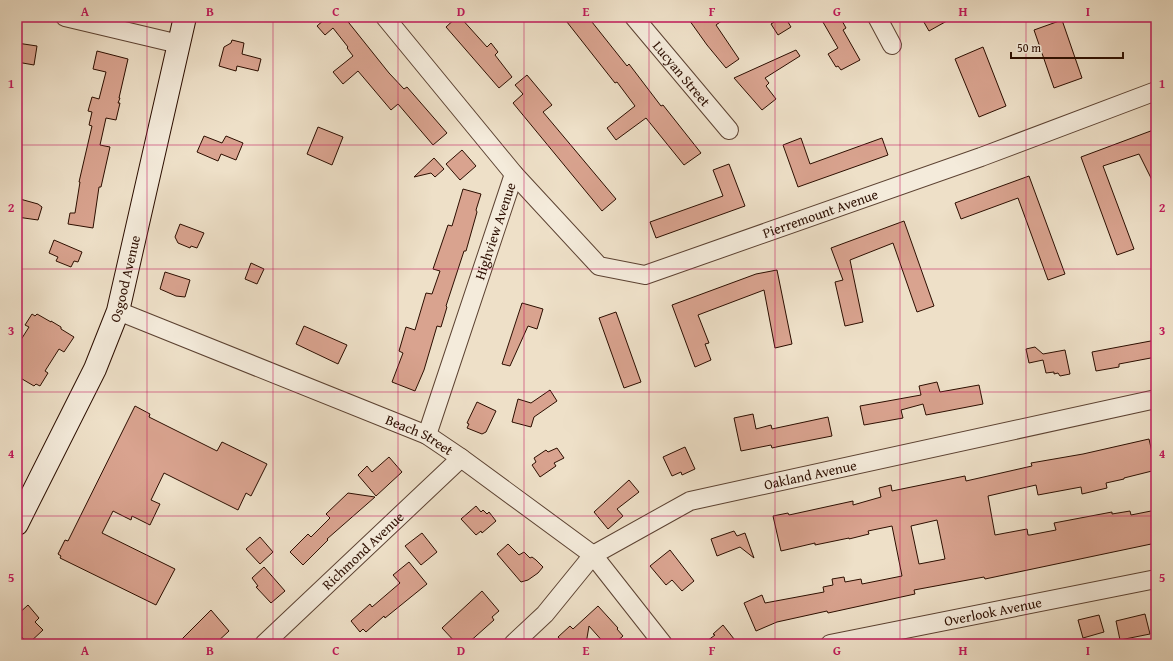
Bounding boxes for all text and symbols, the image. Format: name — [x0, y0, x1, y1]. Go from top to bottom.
text: A — [81, 2, 90, 21]
text: B — [206, 2, 214, 21]
text: C — [332, 2, 340, 21]
text: D — [457, 2, 465, 21]
text: E — [583, 2, 590, 21]
text: F — [709, 2, 716, 21]
text: G — [833, 2, 841, 21]
text: H — [958, 2, 968, 21]
text: I — [1086, 2, 1090, 21]
scale bar — [1011, 34, 1123, 60]
street label: Lucyan Street — [648, 36, 715, 111]
text: 50 m — [1017, 39, 1041, 56]
text: 1 — [8, 74, 14, 93]
text: 1 — [1159, 74, 1165, 93]
street label: Highview Avenue — [469, 179, 521, 282]
street label: Pierremount Avenue — [760, 184, 881, 243]
text: 2 — [8, 198, 15, 217]
text: 2 — [1159, 198, 1166, 217]
street label: Osgood Avenue — [104, 233, 145, 325]
text: 3 — [8, 321, 14, 340]
text: 3 — [1159, 321, 1165, 340]
street label: Beach Street — [383, 409, 457, 460]
text: 4 — [8, 444, 15, 463]
text: 4 — [1159, 444, 1166, 463]
street label: Oakland Avenue — [762, 455, 859, 495]
street label: Richmond Avenue — [317, 507, 409, 594]
text: 5 — [8, 568, 15, 587]
text: 5 — [1159, 568, 1166, 587]
street label: Overlook Avenue — [942, 592, 1044, 631]
text: A — [81, 641, 90, 660]
text: B — [206, 641, 214, 660]
text: C — [332, 641, 340, 660]
text: D — [457, 641, 465, 660]
text: E — [583, 641, 590, 660]
text: F — [709, 641, 716, 660]
text: G — [833, 641, 841, 660]
text: H — [958, 641, 968, 660]
text: I — [1086, 641, 1090, 660]

